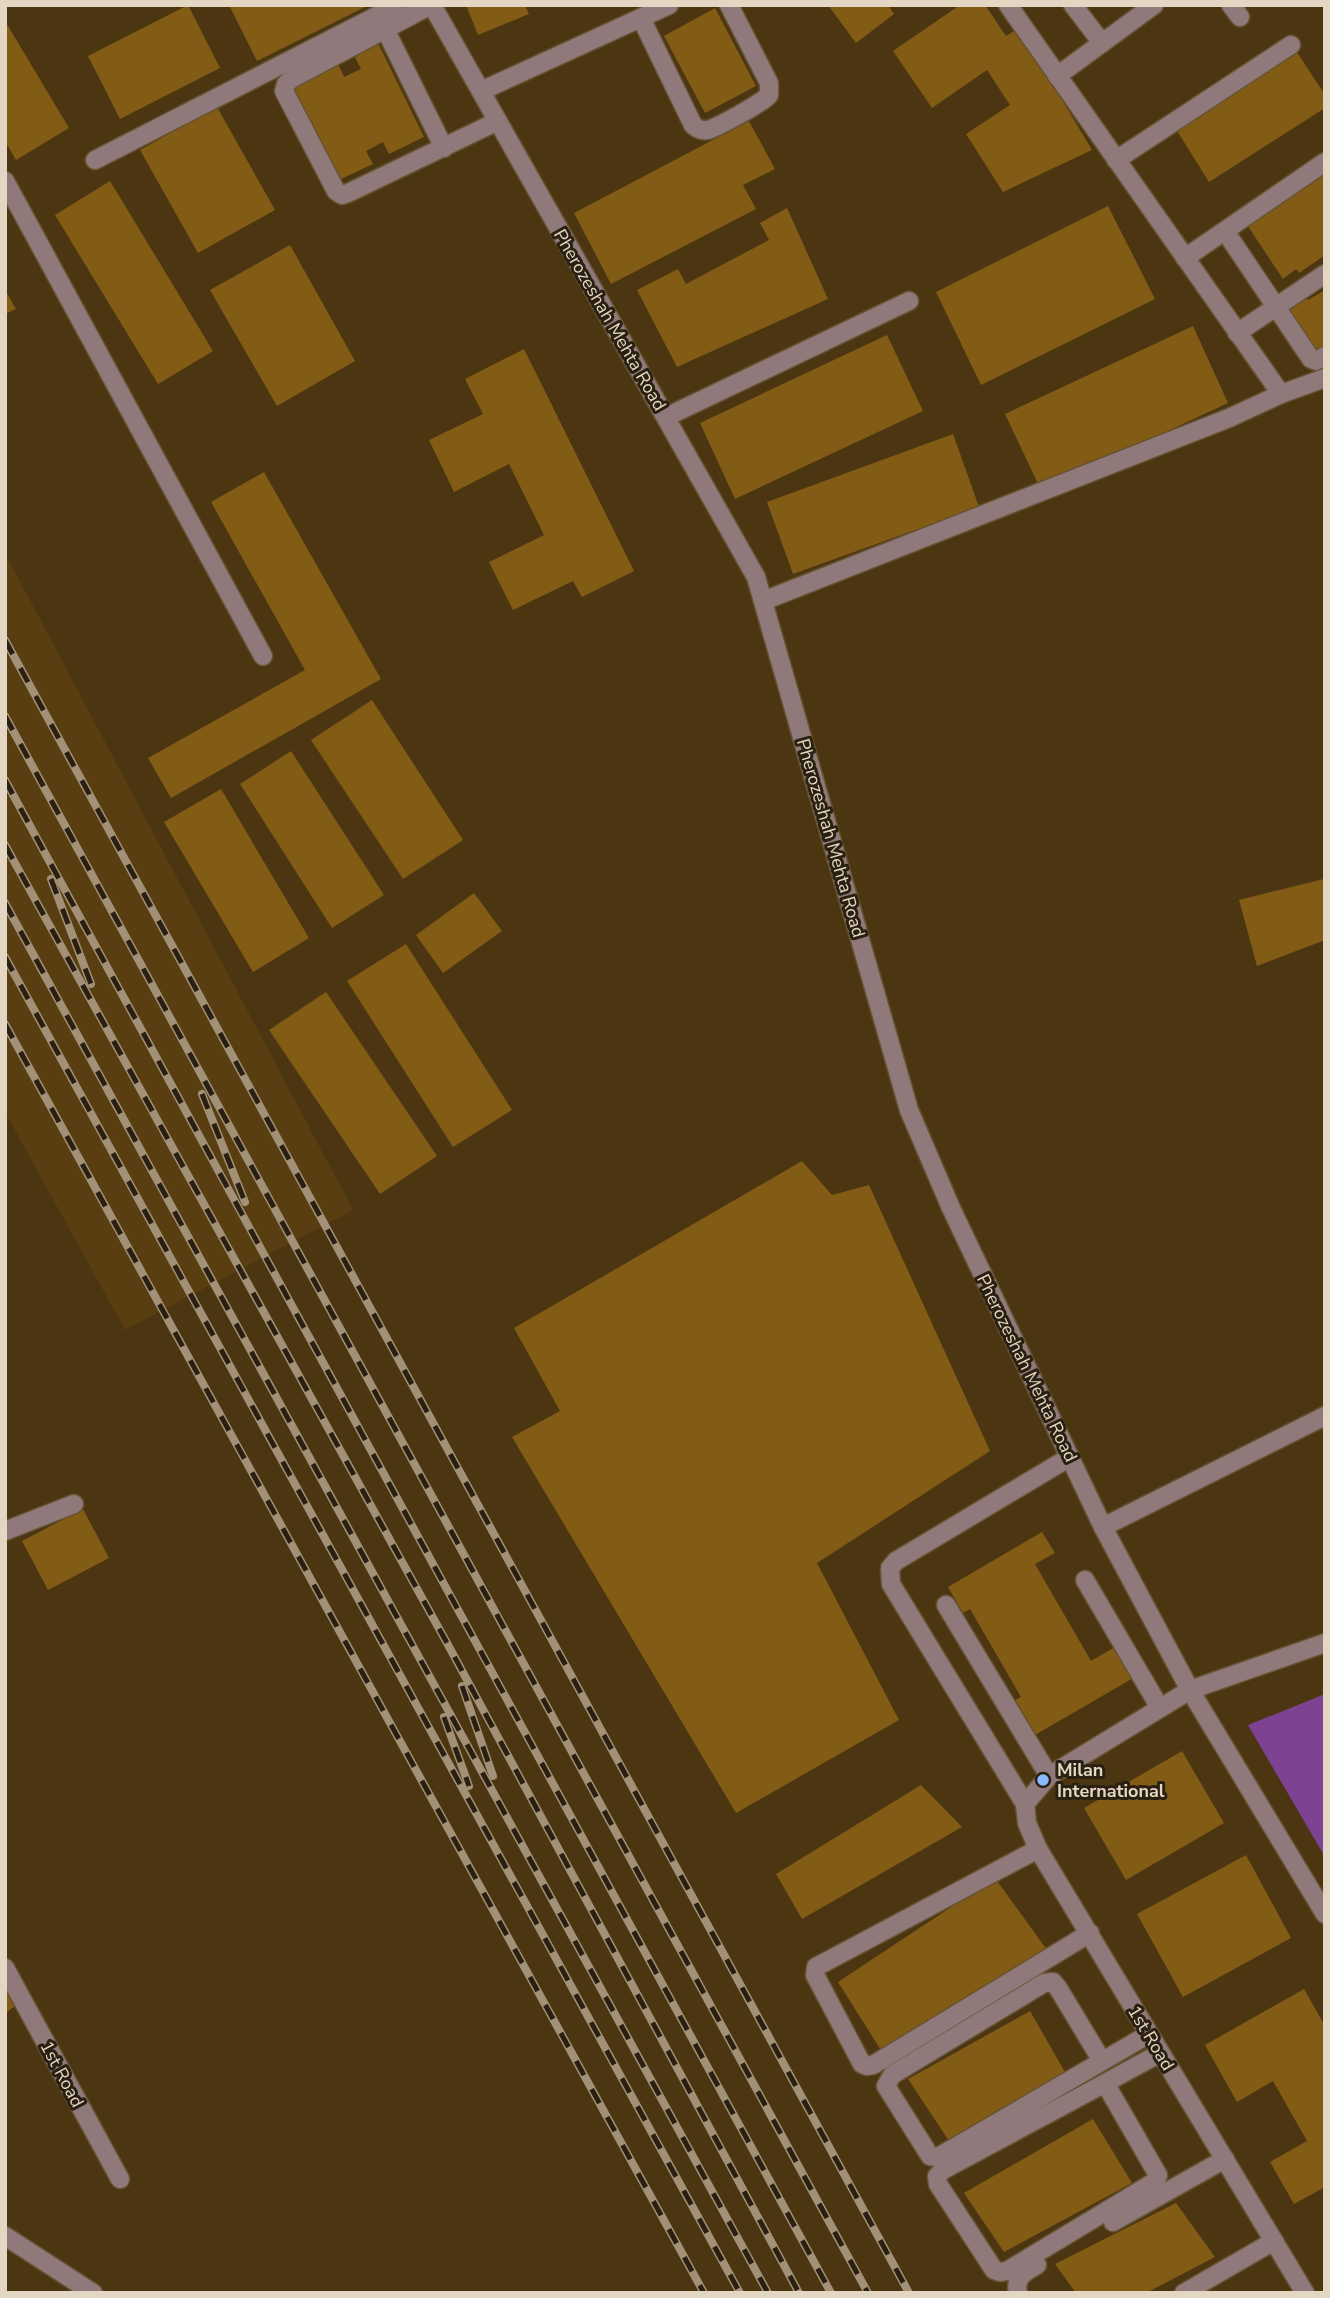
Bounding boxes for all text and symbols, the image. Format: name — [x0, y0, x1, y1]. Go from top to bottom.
street label: Pherozeshah Mehta Road — [548, 225, 672, 415]
street label: Pherozeshah Mehta Road — [791, 736, 871, 940]
street label: Pherozeshah Mehta Road — [971, 1270, 1083, 1466]
place label: Milan International — [1057, 1758, 1165, 1803]
marker: Milan International — [1035, 1772, 1051, 1788]
street label: 1st Road — [1122, 2001, 1180, 2075]
street label: 1st Road — [34, 2036, 90, 2112]

